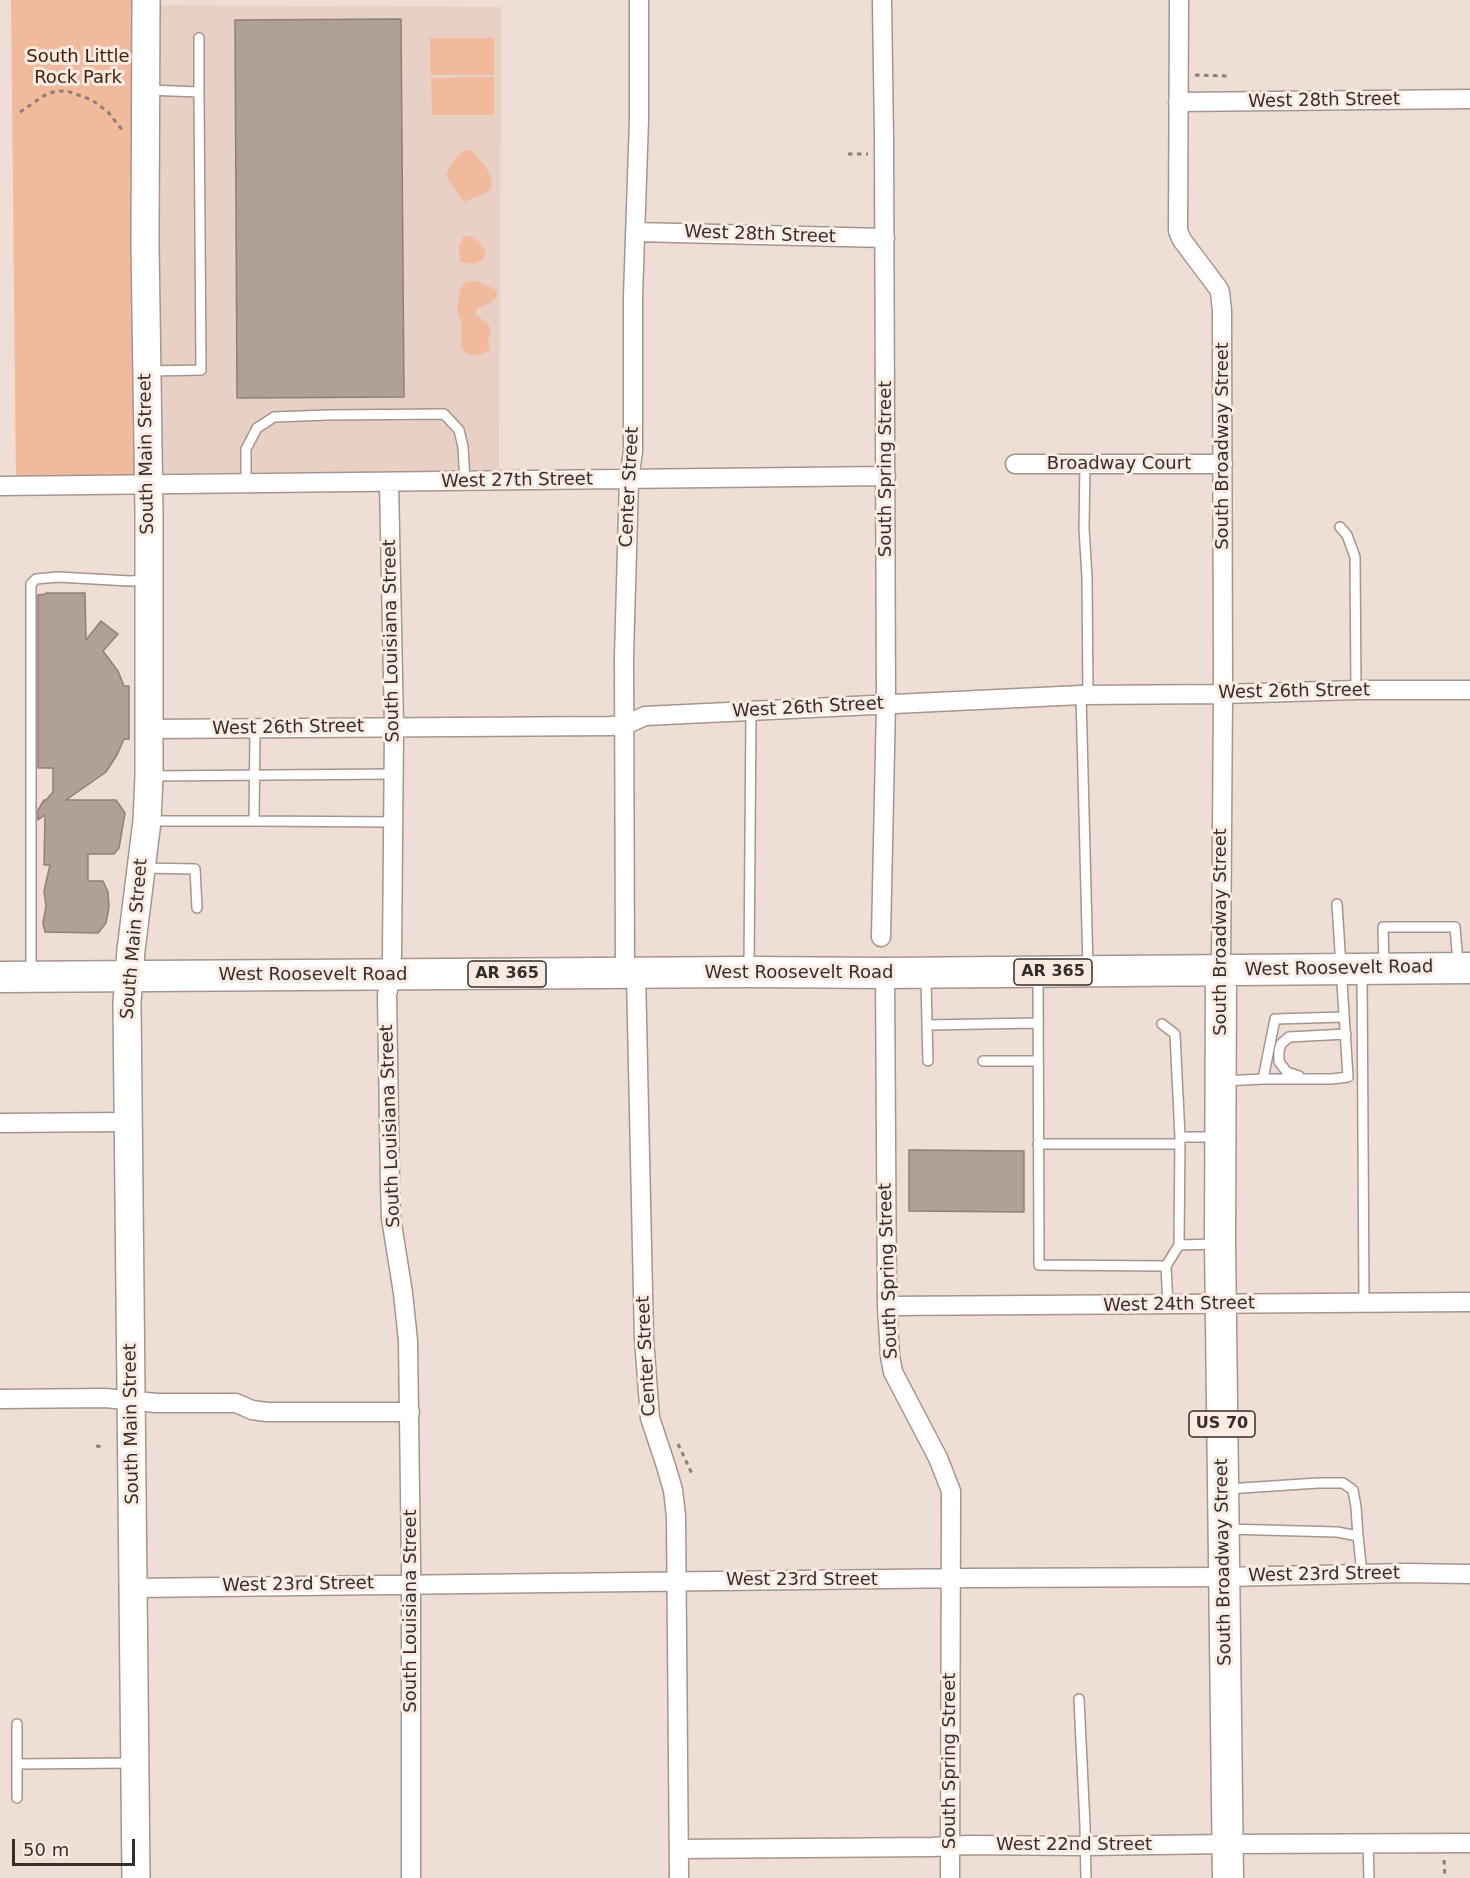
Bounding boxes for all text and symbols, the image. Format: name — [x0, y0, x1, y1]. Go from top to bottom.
park label: South Little Rock Park — [26, 46, 130, 88]
street label: West 28th Street — [1248, 89, 1400, 113]
street label: West 28th Street — [684, 222, 836, 248]
street label: South Broadway Street — [1212, 342, 1234, 550]
street label: South Main Street — [135, 373, 159, 535]
street label: South Spring Street — [875, 381, 897, 557]
street label: Center Street — [616, 426, 644, 548]
street label: Broadway Court — [1047, 453, 1191, 475]
street label: West 27th Street — [441, 469, 593, 493]
street label: South Louisiana Street — [379, 539, 405, 743]
street label: West 26th Street — [1218, 680, 1370, 704]
street label: West 26th Street — [732, 693, 884, 723]
street label: West 26th Street — [212, 716, 364, 740]
street label: South Broadway Street — [1210, 828, 1232, 1036]
street label: South Main Street — [117, 858, 153, 1020]
street label: West Roosevelt Road — [1244, 957, 1434, 981]
road number: AR 365 — [1014, 959, 1092, 985]
road number: AR 365 — [468, 961, 546, 987]
street label: West Roosevelt Road — [705, 962, 893, 984]
street label: West Roosevelt Road — [219, 964, 407, 986]
street label: South Louisiana Street — [377, 1024, 405, 1228]
street label: South Spring Street — [875, 1182, 903, 1360]
street label: West 24th Street — [1103, 1293, 1255, 1317]
street label: Center Street — [633, 1295, 661, 1417]
street label: South Main Street — [120, 1343, 144, 1505]
road number: US 70 — [1189, 1411, 1255, 1437]
street label: South Broadway Street — [1211, 1458, 1237, 1666]
street label: South Louisiana Street — [400, 1509, 422, 1713]
street label: West 23rd Street — [1248, 1563, 1400, 1587]
street label: West 23rd Street — [726, 1569, 878, 1591]
street label: West 23rd Street — [222, 1573, 374, 1597]
street label: South Spring Street — [939, 1673, 961, 1849]
scale bar — [15, 1827, 138, 1865]
street label: West 22nd Street — [996, 1834, 1152, 1856]
text: 50 m — [23, 1839, 69, 1860]

